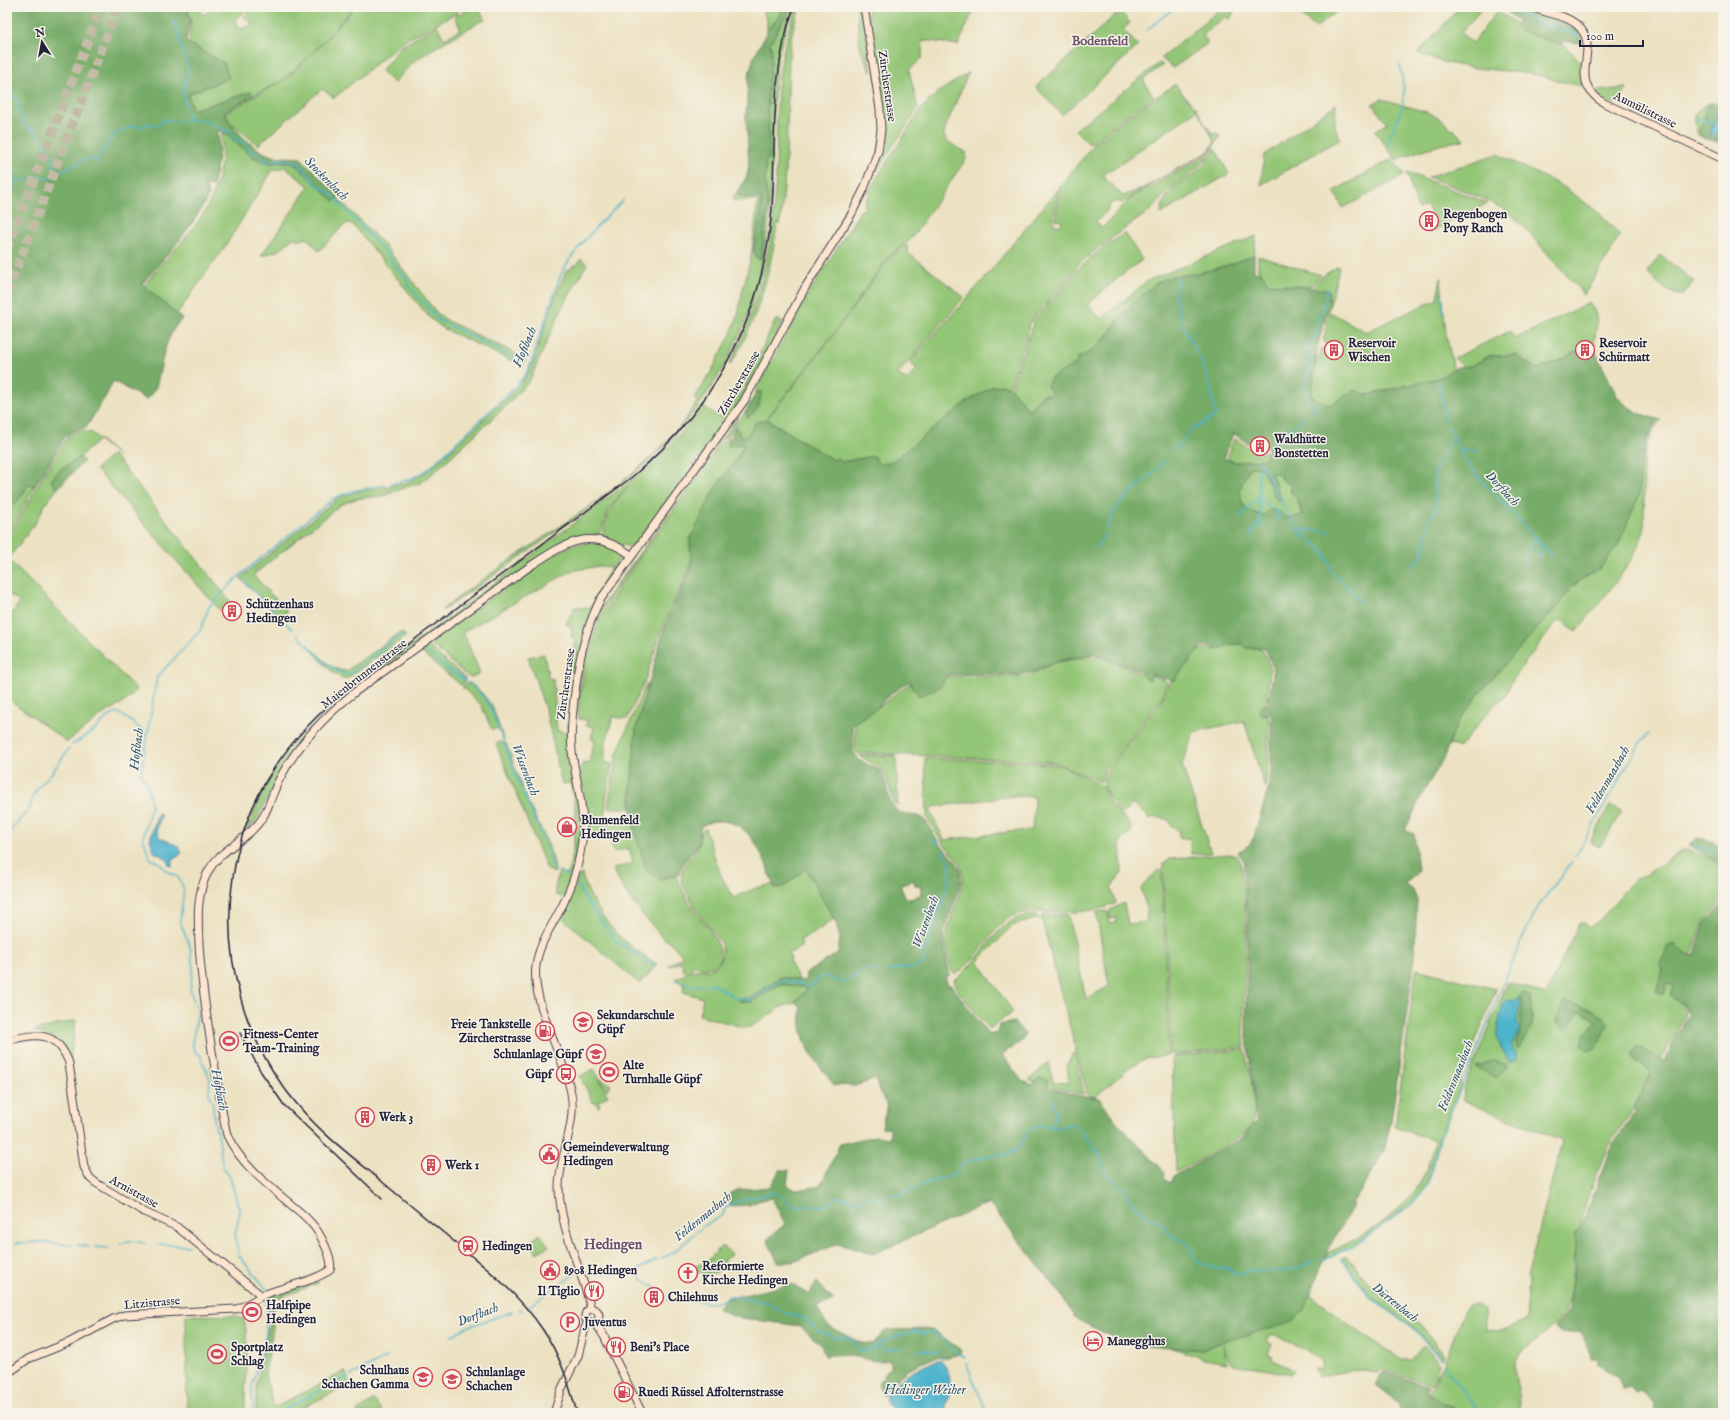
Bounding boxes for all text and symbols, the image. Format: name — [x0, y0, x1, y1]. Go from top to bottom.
north arrow — [22, 22, 62, 62]
scale bar — [1580, 22, 1643, 48]
text: N — [33, 25, 47, 41]
text: 100 m — [1586, 29, 1614, 44]
district label: Bodenfeld — [1072, 33, 1129, 50]
street label: Zürcherstrasse — [875, 49, 900, 123]
street label: Aumülistrasse — [1610, 88, 1679, 132]
water label: Stockenbach — [300, 153, 352, 205]
place label: Regenbogen Pony Ranch — [1443, 207, 1508, 237]
building icon: Regenbogen Pony Ranch — [1418, 210, 1440, 232]
water label: Hofibach — [509, 324, 541, 371]
place label: Reservoir Wischen — [1347, 336, 1397, 365]
place label: Reservoir Schürmatt — [1599, 336, 1651, 365]
building icon: Reservoir Wischen — [1323, 339, 1345, 361]
building icon: Reservoir Schürmatt — [1574, 339, 1596, 361]
street label: Zürcherstrasse — [714, 348, 764, 418]
place label: Waldhütte Bonstetten — [1273, 432, 1329, 461]
building icon: Waldhütte Bonstetten — [1249, 435, 1271, 457]
water label: Dorfbach — [1481, 468, 1523, 511]
place label: Schützenhaus Hedingen — [246, 597, 314, 627]
building icon: Schützenhaus Hedingen — [221, 600, 243, 622]
street label: Maienbrunnenstrasse — [318, 635, 410, 712]
street label: Zürcherstrasse — [554, 647, 579, 721]
water label: Hofibach — [126, 726, 148, 772]
water label: Wissenbach — [507, 742, 543, 799]
water label: Feldenmaasbach — [1582, 743, 1634, 817]
place label: Blumenfeld Hedingen — [581, 813, 640, 843]
shop icon: Blumenfeld Hedingen — [556, 816, 578, 838]
water label: Wissenbach — [909, 893, 943, 950]
place label: Sekundarschule Güpf — [597, 1008, 675, 1038]
school or university icon: Sekundarschule Güpf — [572, 1011, 594, 1033]
place label: Freie Tankstelle Zürcherstrasse — [451, 1017, 531, 1046]
fuel station icon: Freie Tankstelle Zürcherstrasse — [534, 1020, 556, 1042]
place label: Fitness-Center Team-Training — [242, 1027, 320, 1057]
sports icon: Fitness-Center Team-Training — [218, 1030, 240, 1052]
water label: Feldenmaasbach — [1434, 1037, 1478, 1114]
school or university icon: Schulanlage Güpf — [585, 1043, 607, 1065]
place label: Schulanlage Güpf — [494, 1047, 585, 1063]
place label: Alte Turnhalle Güpf — [622, 1058, 703, 1088]
sports icon: Alte Turnhalle Güpf — [598, 1061, 620, 1083]
bus stop icon: Güpf — [555, 1063, 577, 1085]
water label: Hofibach — [206, 1067, 231, 1113]
place label: Güpf — [525, 1067, 555, 1083]
building icon: Werk 3 — [354, 1106, 376, 1128]
place label: Werk 3 — [378, 1110, 413, 1125]
place label: Gemeindeverwaltung Hedingen — [563, 1140, 670, 1170]
public building icon: Gemeindeverwaltung Hedingen — [538, 1143, 560, 1165]
building icon: Werk 1 — [420, 1154, 442, 1176]
place label: Werk 1 — [444, 1158, 480, 1173]
street label: Arnistrasse — [106, 1172, 162, 1212]
water label: Feldenmasbach — [671, 1188, 736, 1245]
station icon: Hedingen — [457, 1235, 479, 1257]
district label: Hedingen — [584, 1236, 643, 1254]
place label: Hedingen — [482, 1239, 533, 1255]
public building icon: 8908 Hedingen — [539, 1259, 561, 1281]
place label: Reformierte Kirche Hedingen — [702, 1259, 789, 1289]
church icon: Reformierte Kirche Hedingen — [677, 1262, 699, 1284]
place label: 8908 Hedingen — [564, 1263, 638, 1279]
water label: Dürrenbach — [1368, 1279, 1422, 1327]
restaurant icon: Il Tiglio — [583, 1280, 605, 1302]
place label: Il Tiglio — [538, 1284, 581, 1300]
building icon: Chilehuus — [643, 1286, 665, 1308]
place label: Chilehuus — [668, 1290, 719, 1305]
street label: Litzistrasse — [123, 1293, 181, 1313]
place label: Halfpipe Hedingen — [266, 1298, 317, 1328]
water label: Dorfbach — [455, 1299, 501, 1331]
sports icon: Halfpipe Hedingen — [241, 1301, 263, 1323]
parking icon: Juventus — [559, 1311, 581, 1333]
place label: Juventus — [582, 1315, 627, 1331]
hotel icon: Manegghus — [1082, 1330, 1104, 1352]
place label: Manegghus — [1107, 1334, 1166, 1350]
restaurant icon: Beni's Place — [605, 1336, 627, 1358]
place label: Sportplatz Schlag — [231, 1340, 284, 1370]
place label: Beni's Place — [630, 1340, 690, 1355]
sports icon: Sportplatz Schlag — [206, 1343, 228, 1365]
place label: Schulhaus Schachen Gamma — [322, 1363, 410, 1392]
place label: Schulanlage Schachen — [466, 1365, 526, 1394]
school or university icon: Schulhaus Schachen Gamma — [412, 1366, 434, 1388]
school or university icon: Schulanlage Schachen — [441, 1368, 463, 1390]
fuel station icon: Ruedi Rüssel Affolternstrasse — [613, 1381, 635, 1403]
water label: Hedinger Weiher — [883, 1382, 966, 1400]
place label: Ruedi Rüssel Affolternstrasse — [638, 1385, 784, 1400]

